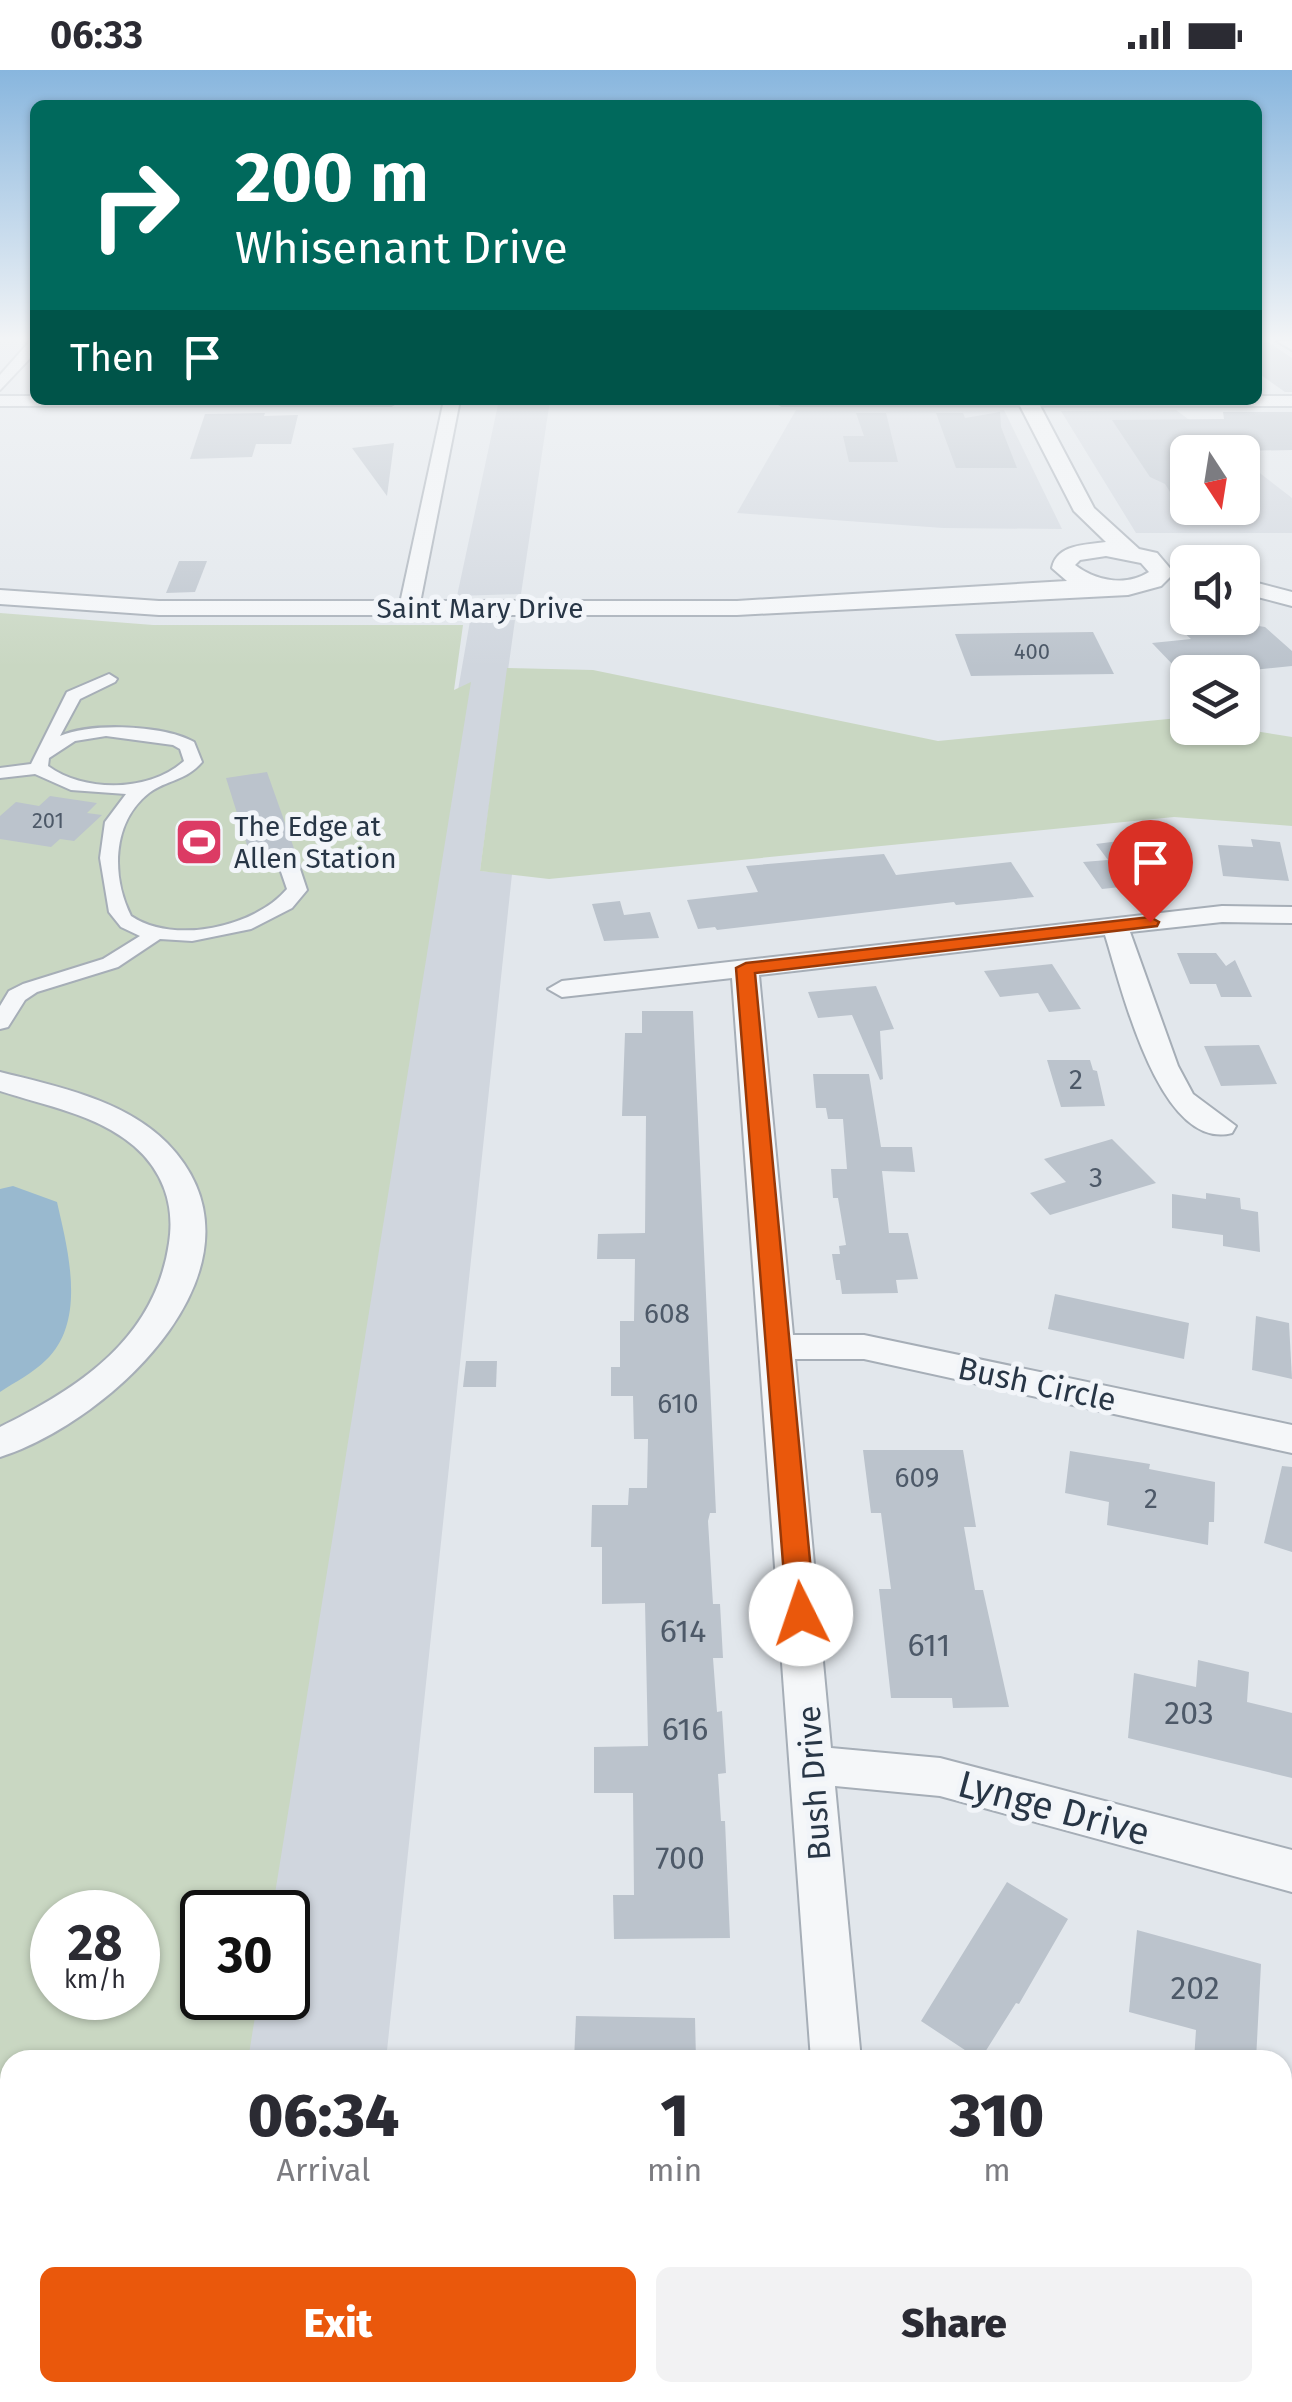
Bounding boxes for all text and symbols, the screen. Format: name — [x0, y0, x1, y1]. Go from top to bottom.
text: 06:33 — [50, 12, 143, 58]
text: 200 m — [235, 136, 429, 220]
icon: right — [70, 140, 200, 270]
text: Whisenant Drive — [235, 221, 568, 275]
icon: arrive — [175, 330, 230, 385]
text: Then — [70, 335, 155, 381]
north arrow — [1170, 435, 1260, 525]
map controls — [1170, 435, 1260, 745]
button: sound — [1170, 545, 1260, 635]
street label: Saint Mary Drive — [376, 592, 584, 625]
house number: 400 — [1014, 638, 1050, 665]
button: layers — [1170, 655, 1260, 745]
house number: 201 — [32, 807, 64, 834]
place label: The Edge at Allen Station — [234, 810, 397, 875]
sports icon: The Edge at Allen Station — [173, 816, 225, 868]
pin — [1108, 820, 1193, 923]
icon: arrive — [1123, 835, 1178, 890]
house number: 2 — [1069, 1063, 1083, 1096]
house number: 3 — [1089, 1161, 1103, 1194]
house number: 608 — [644, 1297, 690, 1330]
street label: Bush Circle — [955, 1349, 1119, 1419]
house number: 610 — [657, 1387, 699, 1420]
house number: 609 — [895, 1461, 939, 1494]
house number: 2 — [1144, 1482, 1158, 1515]
position arrow — [749, 1562, 853, 1666]
house number: 614 — [660, 1612, 706, 1650]
house number: 611 — [908, 1626, 950, 1664]
house number: 203 — [1164, 1694, 1214, 1732]
street label: Bush Drive — [790, 1704, 838, 1862]
house number: 616 — [662, 1710, 708, 1748]
street label: Lynge Drive — [953, 1760, 1155, 1856]
house number: 700 — [655, 1839, 705, 1877]
speed limit sign: 30 — [180, 1890, 310, 2020]
text: 28 — [68, 1913, 122, 1973]
text: km/h — [64, 1965, 126, 1995]
house number: 202 — [1170, 1969, 1220, 2007]
text: 06:34 — [248, 2080, 399, 2152]
text: 1 — [660, 2080, 689, 2152]
text: 310 — [950, 2080, 1044, 2152]
text: Arrival — [277, 2151, 370, 2189]
text: min — [647, 2151, 702, 2189]
text: m — [983, 2151, 1011, 2189]
button: Exit — [40, 2267, 636, 2382]
button: Share — [656, 2267, 1252, 2382]

